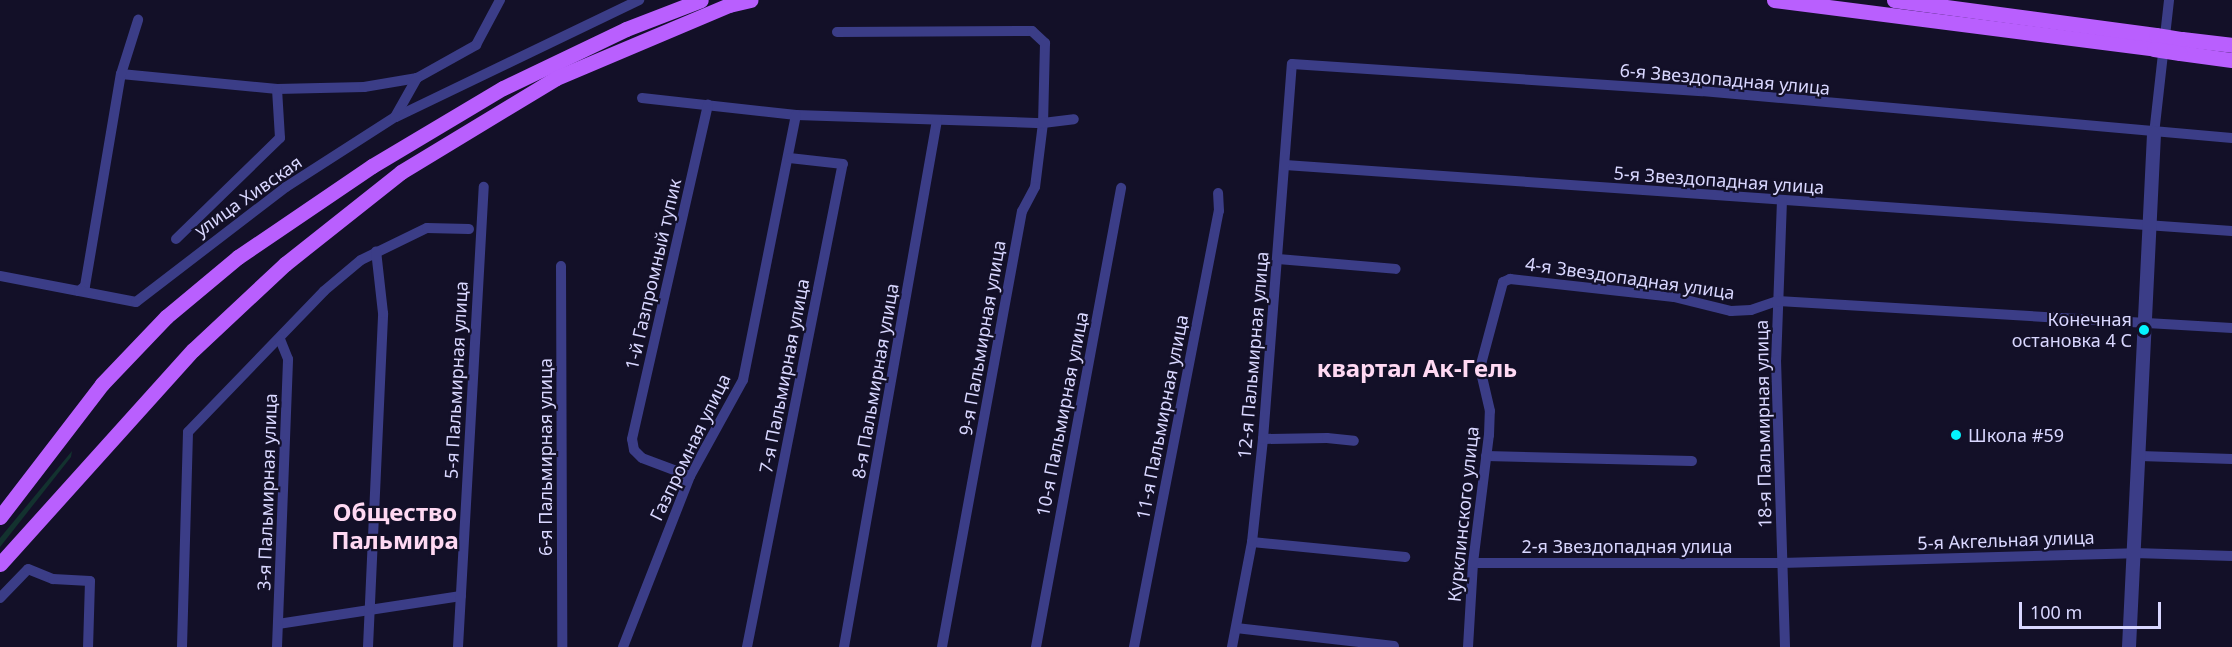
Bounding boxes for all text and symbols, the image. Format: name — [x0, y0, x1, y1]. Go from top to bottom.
street label: 6-я Звездопадная улица — [1619, 59, 1831, 99]
street label: улица Хивская — [190, 151, 306, 241]
street label: 5-я Звездопадная улица — [1613, 162, 1825, 198]
street label: 1-й Газпромный тупик — [621, 176, 685, 372]
street label: 9-я Пальмирная улица — [954, 239, 1010, 437]
street label: 12-я Пальмирная улица — [1233, 250, 1273, 460]
street label: 4-я Звездопадная улица — [1524, 253, 1736, 303]
street label: 7-я Пальмирная улица — [755, 277, 813, 475]
street label: 5-я Пальмирная улица — [440, 281, 472, 479]
street label: 8-я Пальмирная улица — [847, 282, 903, 480]
place label: Конечная остановка 4 С — [2012, 309, 2132, 352]
street label: 10-я Пальмирная улица — [1032, 310, 1092, 518]
street label: 11-я Пальмирная улица — [1132, 313, 1192, 521]
street label: 18-я Пальмирная улица — [1750, 320, 1776, 528]
marker: Конечная остановка 4 С — [2137, 323, 2151, 337]
district label: квартал Ак-Гель — [1317, 354, 1517, 382]
street label: 6-я Пальмирная улица — [534, 358, 556, 556]
street label: Газпромная улица — [645, 370, 735, 524]
street label: 3-я Пальмирная улица — [253, 393, 281, 591]
place label: Школа #59 — [1968, 424, 2064, 446]
street label: Курклинского улица — [1443, 425, 1483, 603]
marker: Школа #59 — [1949, 428, 1963, 442]
district label: Общество Пальмира — [331, 498, 459, 554]
street label: 5-я Акгельная улица — [1917, 526, 2095, 554]
street label: 2-я Звездопадная улица — [1521, 535, 1733, 557]
scale bar — [2022, 590, 2164, 628]
text: 100 m — [2030, 600, 2082, 624]

